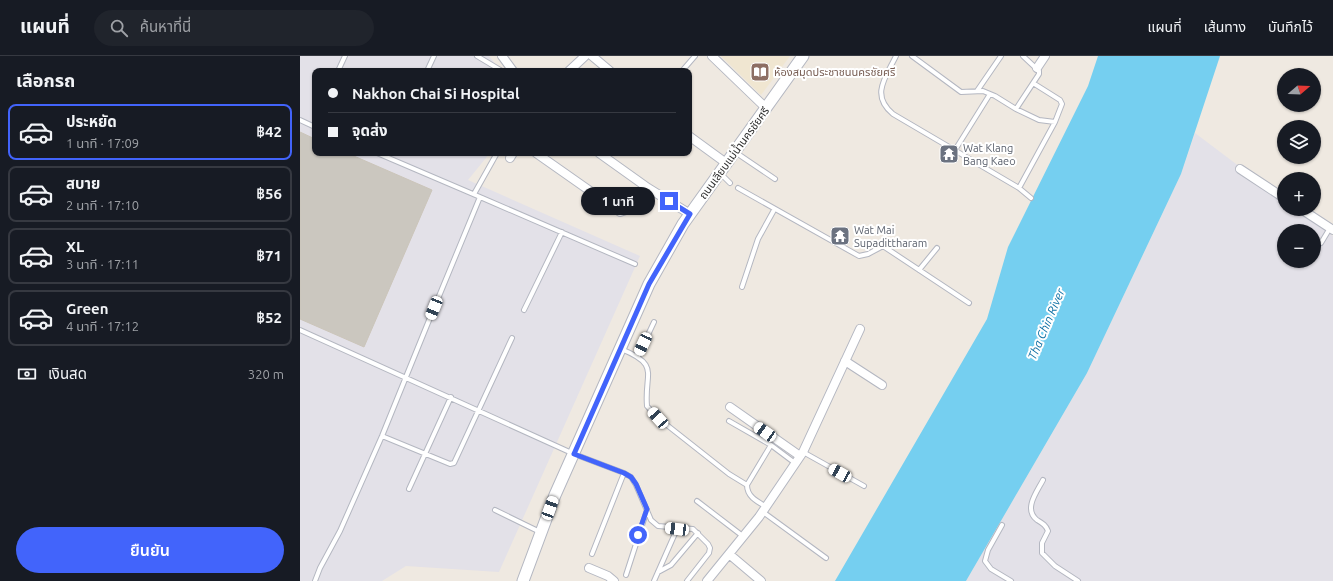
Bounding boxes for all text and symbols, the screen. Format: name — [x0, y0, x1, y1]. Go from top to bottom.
search box — [94, 10, 374, 46]
text: แผนที่ — [20, 15, 70, 37]
icon: search — [108, 17, 130, 39]
text: ค้นหาที่นี่ — [140, 18, 191, 35]
text: แผนที่ — [1148, 19, 1182, 35]
text: เส้นทาง — [1204, 19, 1246, 35]
text: บันทึกไว้ — [1268, 19, 1313, 35]
library icon: ห้องสมุดประชาชนนครชัยศรี — [749, 61, 771, 83]
place label: ห้องสมุดประชาชนนครชัยศรี — [774, 66, 896, 79]
north arrow — [1277, 68, 1321, 112]
map controls — [1277, 68, 1321, 268]
text: เลือกรถ — [16, 70, 75, 90]
text: Nakhon Chai Si Hospital — [352, 85, 519, 102]
street label: ถนนเลียบแม่น้ำนครชัยศรี — [695, 103, 772, 201]
text: ประหยัด — [66, 113, 117, 130]
icon: car — [18, 114, 54, 150]
button: layers — [1277, 120, 1321, 164]
text: จุดส่ง — [352, 122, 388, 139]
text: ฿42 — [256, 123, 282, 140]
text: 1 นาที · 17:09 — [66, 136, 139, 150]
place label: Wat Klang Bang Kaeo — [963, 142, 1016, 167]
temple icon: Wat Klang Bang Kaeo — [938, 143, 960, 165]
button: + — [1277, 172, 1321, 216]
text: สบาย — [66, 175, 100, 192]
icon: car — [18, 176, 54, 212]
text: ฿56 — [256, 185, 282, 202]
callout: 1 นาที — [581, 187, 655, 215]
route end — [660, 192, 678, 210]
text: 1 นาที — [602, 194, 634, 208]
text: 2 นาที · 17:10 — [66, 198, 139, 212]
place label: Wat Mai Supadittharam — [854, 224, 927, 249]
button: − — [1277, 224, 1321, 268]
temple icon: Wat Mai Supadittharam — [829, 225, 851, 247]
icon: car — [18, 238, 54, 274]
text: XL — [66, 238, 84, 255]
text: ฿71 — [256, 247, 282, 264]
text: 3 นาที · 17:11 — [66, 257, 139, 271]
water label: Tha Chin River — [1025, 286, 1067, 361]
car — [424, 295, 444, 321]
icon: car — [18, 300, 54, 336]
text: Green — [66, 300, 108, 317]
text: ฿52 — [256, 309, 282, 326]
text: 4 นาที · 17:12 — [66, 319, 139, 333]
car — [632, 331, 654, 357]
icon: cash — [16, 363, 38, 385]
text: เงินสด — [48, 365, 87, 382]
text: 320 m — [248, 367, 284, 381]
car — [646, 405, 670, 431]
car — [752, 420, 778, 444]
car — [827, 462, 853, 484]
car — [540, 495, 560, 521]
car — [664, 522, 690, 536]
route start — [629, 526, 647, 544]
button: ยืนยัน — [16, 527, 284, 573]

